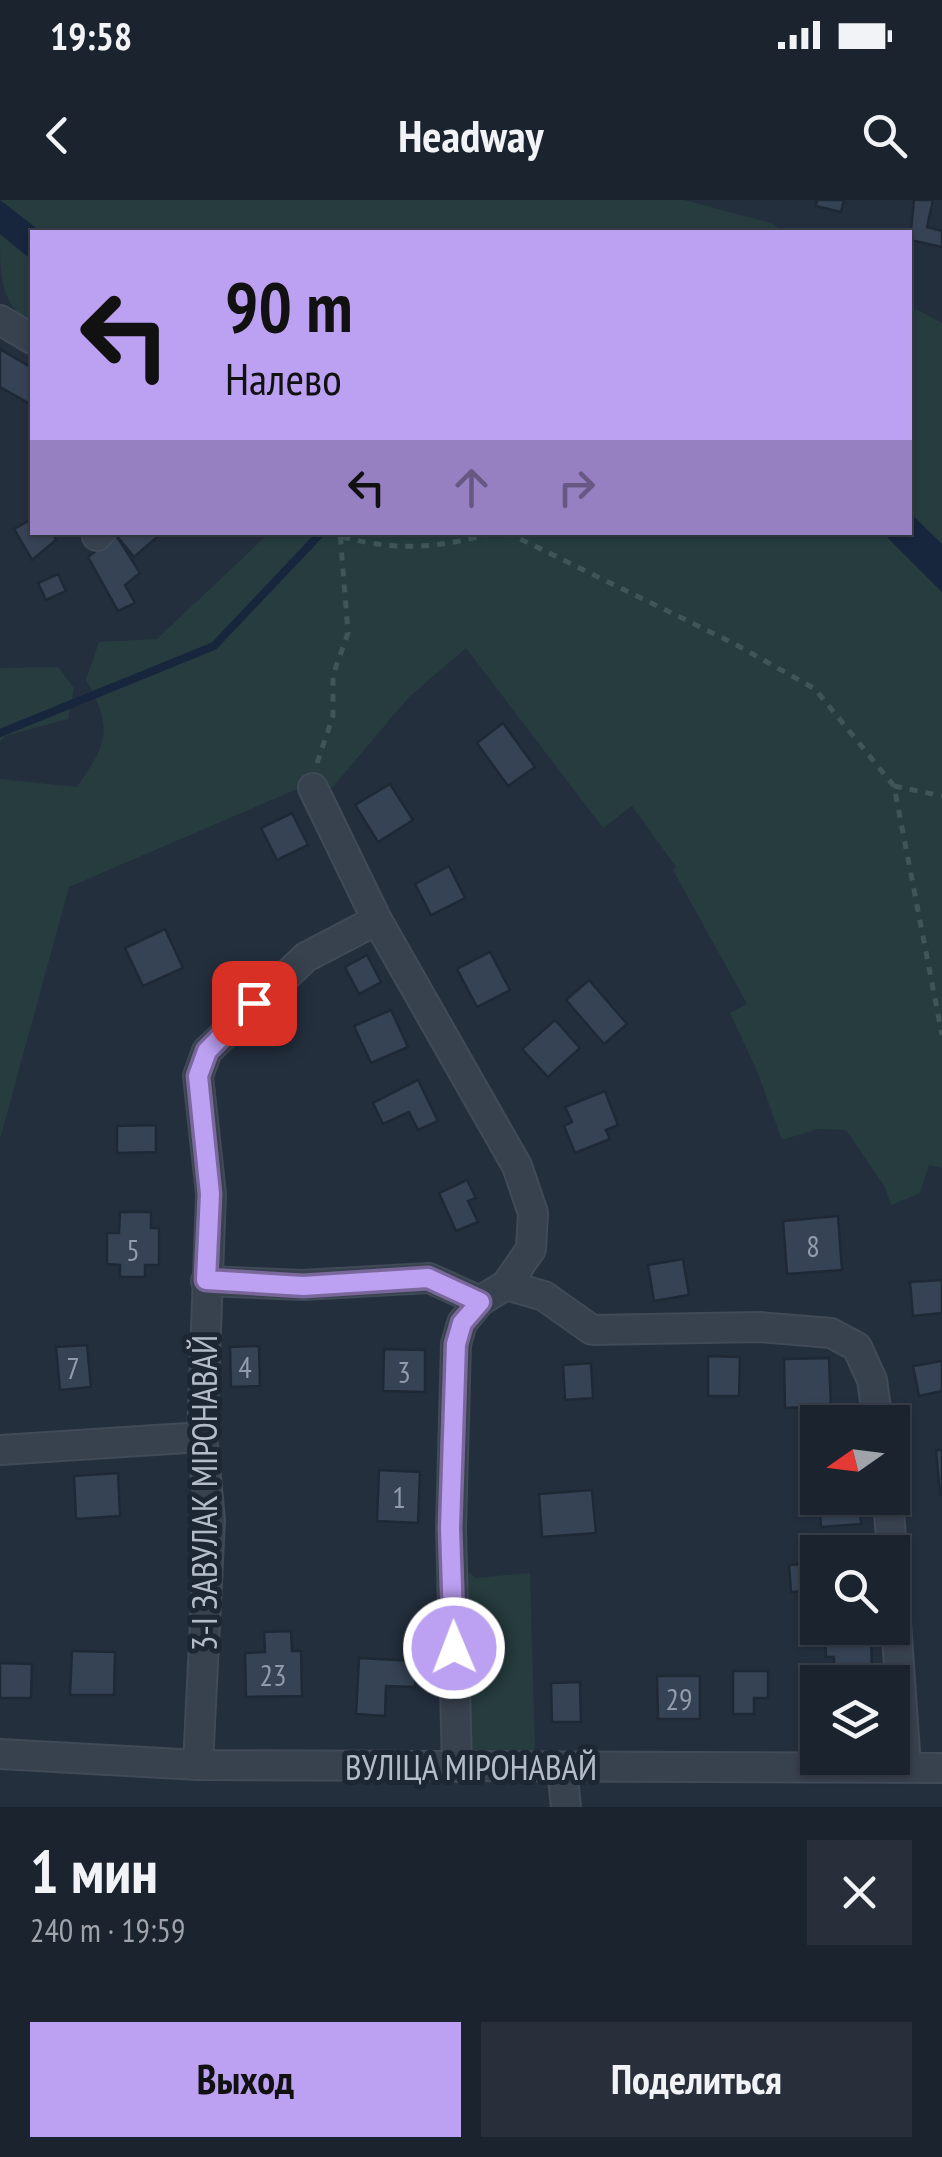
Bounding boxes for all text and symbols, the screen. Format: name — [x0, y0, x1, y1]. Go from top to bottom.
text: 19:58 — [50, 11, 132, 60]
text: Headway — [398, 106, 544, 164]
icon: back — [30, 108, 85, 163]
icon: search — [857, 108, 912, 163]
text: 90 m — [225, 261, 353, 351]
icon: left — [60, 270, 190, 400]
text: Налево — [225, 349, 342, 407]
icon: left — [339, 460, 394, 515]
icon: ahead — [444, 460, 499, 515]
icon: right — [549, 460, 604, 515]
pin — [212, 961, 297, 1046]
icon: arrive — [227, 976, 282, 1031]
house number: 8 — [806, 1226, 820, 1265]
house number: 5 — [126, 1230, 140, 1269]
street label: 3-І ЗАВУЛАК МІРОНАВАЙ — [181, 1335, 227, 1651]
house number: 4 — [238, 1347, 252, 1386]
house number: 7 — [66, 1348, 80, 1387]
house number: 3 — [397, 1352, 411, 1391]
north arrow — [800, 1405, 910, 1515]
map controls — [800, 1405, 910, 1775]
house number: 1 — [392, 1477, 406, 1516]
button: search — [800, 1535, 910, 1645]
position arrow — [402, 1596, 506, 1700]
house number: 23 — [260, 1655, 287, 1694]
button: layers — [800, 1665, 910, 1775]
house number: 29 — [666, 1679, 693, 1718]
street label: ВУЛІЦА МІРОНАВАЙ — [345, 1744, 597, 1790]
text: 1 мин — [30, 1832, 158, 1910]
button: close — [807, 1840, 912, 1945]
text: 240 m · 19:59 — [30, 1909, 185, 1951]
button: Выход — [30, 2022, 461, 2137]
button: Поделиться — [481, 2022, 912, 2137]

